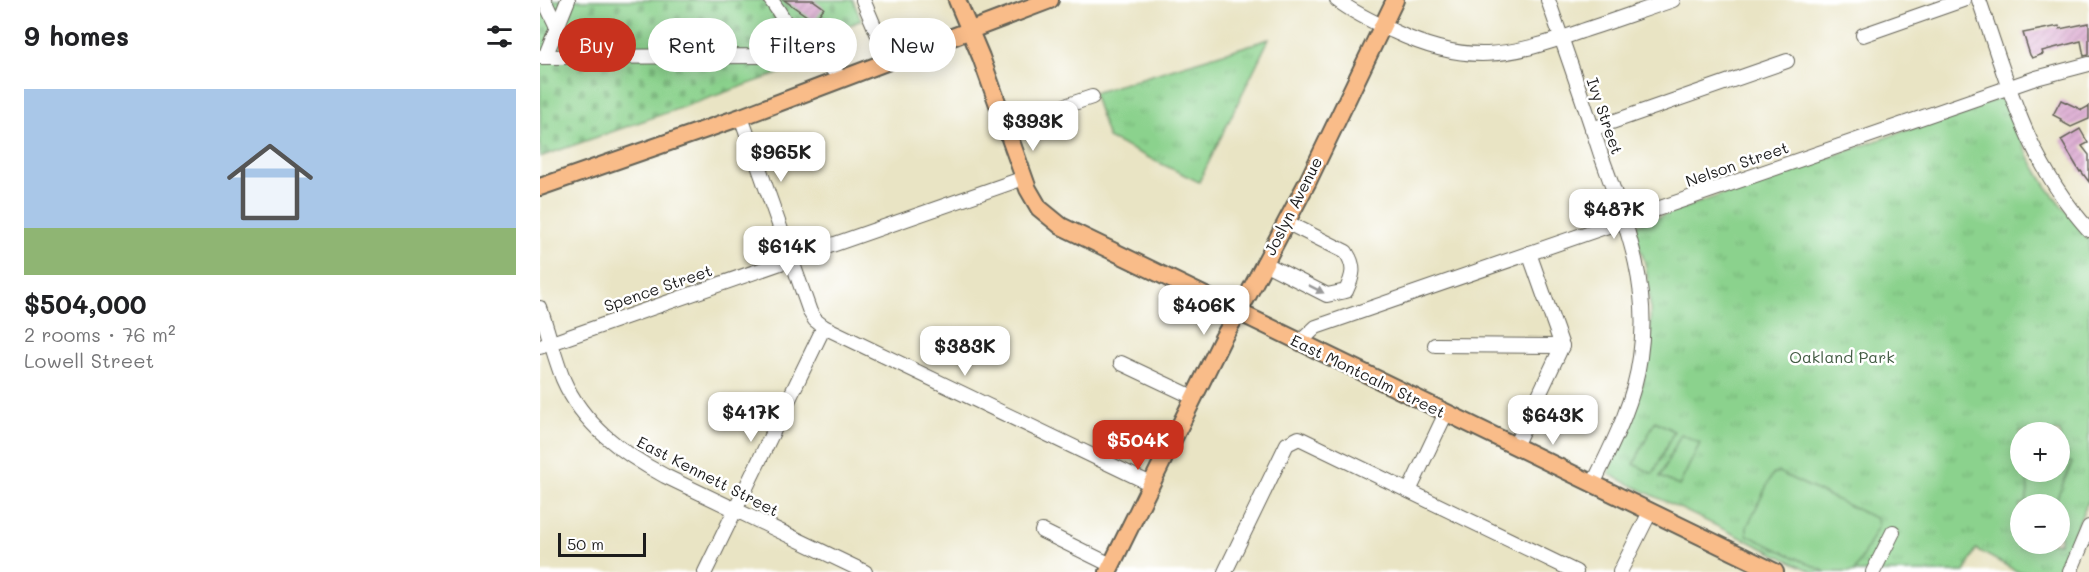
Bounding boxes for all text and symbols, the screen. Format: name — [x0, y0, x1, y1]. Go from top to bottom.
chip: Buy — [558, 18, 636, 72]
chip: Rent — [648, 18, 737, 72]
chip: Filters — [749, 18, 857, 72]
chip: New — [869, 18, 956, 72]
text: 9 homes — [24, 19, 129, 53]
icon: filters — [483, 20, 516, 53]
street label: Ivy Street — [1583, 75, 1628, 157]
pin: $393K — [991, 101, 1075, 152]
text: $393K — [1002, 107, 1064, 133]
icon: home — [216, 128, 324, 236]
pin: $965K — [739, 132, 823, 183]
street label: Nelson Street — [1682, 136, 1791, 191]
text: $965K — [750, 138, 812, 164]
street label: Joslyn Avenue — [1259, 153, 1326, 259]
pin: $487K — [1572, 189, 1656, 240]
text: $487K — [1583, 195, 1645, 221]
pin: $614K — [745, 226, 829, 277]
text: $614K — [757, 232, 817, 258]
street label: Spence Street — [601, 259, 715, 316]
one-way arrow — [1308, 284, 1325, 294]
pin: $406K — [1162, 285, 1246, 336]
text: $504,000 — [24, 287, 147, 321]
text: $406K — [1172, 291, 1236, 317]
text: 2 rooms · 76 m² — [24, 321, 176, 347]
pin: $383K — [923, 326, 1007, 377]
street label: East Montcalm Street — [1287, 329, 1449, 422]
text: $383K — [934, 332, 996, 358]
park label: Oakland Park — [1789, 346, 1895, 367]
text: Lowell Street — [24, 347, 154, 373]
pin: $417K — [709, 392, 793, 443]
pin: $643K — [1511, 395, 1595, 446]
text: $417K — [722, 398, 780, 424]
text: $643K — [1522, 401, 1584, 427]
pin: $504K — [1096, 420, 1180, 471]
map controls — [2010, 422, 2070, 554]
button: + — [2010, 422, 2070, 482]
text: $504K — [1107, 426, 1169, 452]
street label: East Kennett Street — [634, 431, 783, 520]
button: − — [2010, 494, 2070, 554]
scale bar — [558, 530, 646, 558]
text: 50 m — [567, 533, 604, 554]

